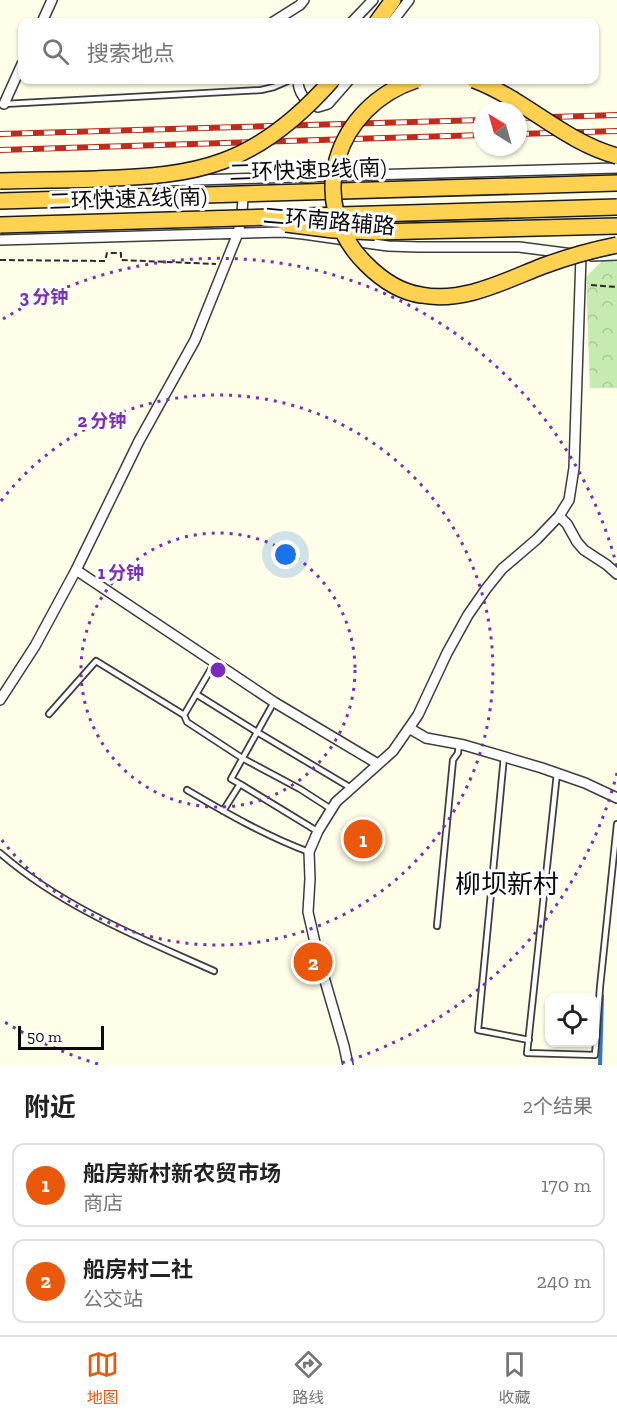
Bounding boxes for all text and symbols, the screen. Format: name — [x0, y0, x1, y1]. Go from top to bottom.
search box — [18, 18, 599, 84]
icon: search — [39, 35, 72, 68]
text: 搜索地点 — [87, 40, 175, 67]
north arrow — [473, 102, 527, 156]
street label: 二环快速B线(南) — [229, 154, 387, 186]
street label: 二环快速A线(南) — [48, 183, 208, 215]
street label: 二环南路辅路 — [262, 202, 396, 240]
text: 3 分钟 — [20, 286, 68, 308]
text: 2 分钟 — [77, 410, 127, 432]
your location — [271, 540, 300, 569]
text: 1 分钟 — [98, 562, 144, 584]
centre of rings — [208, 660, 228, 680]
pin: 1 — [344, 816, 382, 862]
district label: 柳坝新村 — [455, 868, 559, 900]
pin: 2 — [294, 940, 332, 984]
map controls — [545, 993, 599, 1047]
button: locate — [545, 993, 599, 1047]
scale bar — [18, 1023, 104, 1050]
text: 50 m — [27, 1027, 62, 1046]
text: 附近 — [24, 1091, 76, 1123]
text: 2个结果 — [523, 1094, 593, 1118]
text: 船房新村新农贸市场 — [83, 1160, 281, 1187]
text: 1 — [41, 1173, 50, 1197]
text: 170 m — [541, 1173, 591, 1197]
text: 商店 — [83, 1191, 123, 1215]
text: 船房村二社 — [83, 1256, 193, 1283]
text: 2 — [40, 1269, 51, 1293]
text: 240 m — [537, 1269, 591, 1293]
text: 公交站 — [83, 1287, 143, 1311]
tab: 地图 — [86, 1348, 119, 1408]
tab: 路线 — [292, 1348, 325, 1408]
tab: 收藏 — [498, 1348, 531, 1408]

